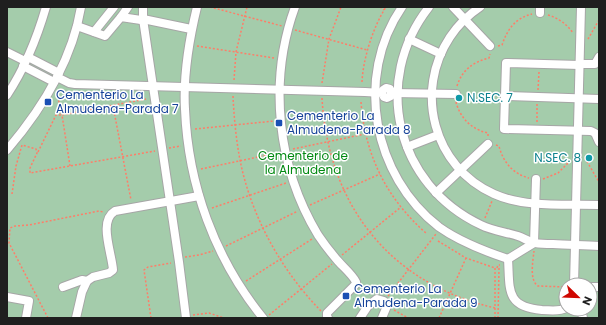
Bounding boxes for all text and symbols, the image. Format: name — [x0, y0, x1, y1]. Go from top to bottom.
place label: Cementerio La Almudena-Parada 7 — [56, 86, 179, 117]
place label: N.SEC. 7 — [467, 89, 513, 106]
marker: N.SEC. 7 — [454, 93, 464, 103]
marker: Cementerio La Almudena-Parada 7 — [43, 97, 53, 107]
place label: Cementerio La Almudena-Parada 8 — [287, 107, 411, 138]
marker: Cementerio La Almudena-Parada 8 — [274, 118, 284, 128]
park label: Cementerio de la Almudena — [258, 147, 348, 178]
place label: N.SEC. 8 — [534, 149, 581, 166]
marker: N.SEC. 8 — [584, 153, 594, 163]
north arrow — [558, 277, 598, 317]
place label: Cementerio La Almudena-Parada 9 — [354, 280, 478, 311]
marker: Cementerio La Almudena-Parada 9 — [341, 291, 351, 301]
text: N — [578, 294, 596, 308]

